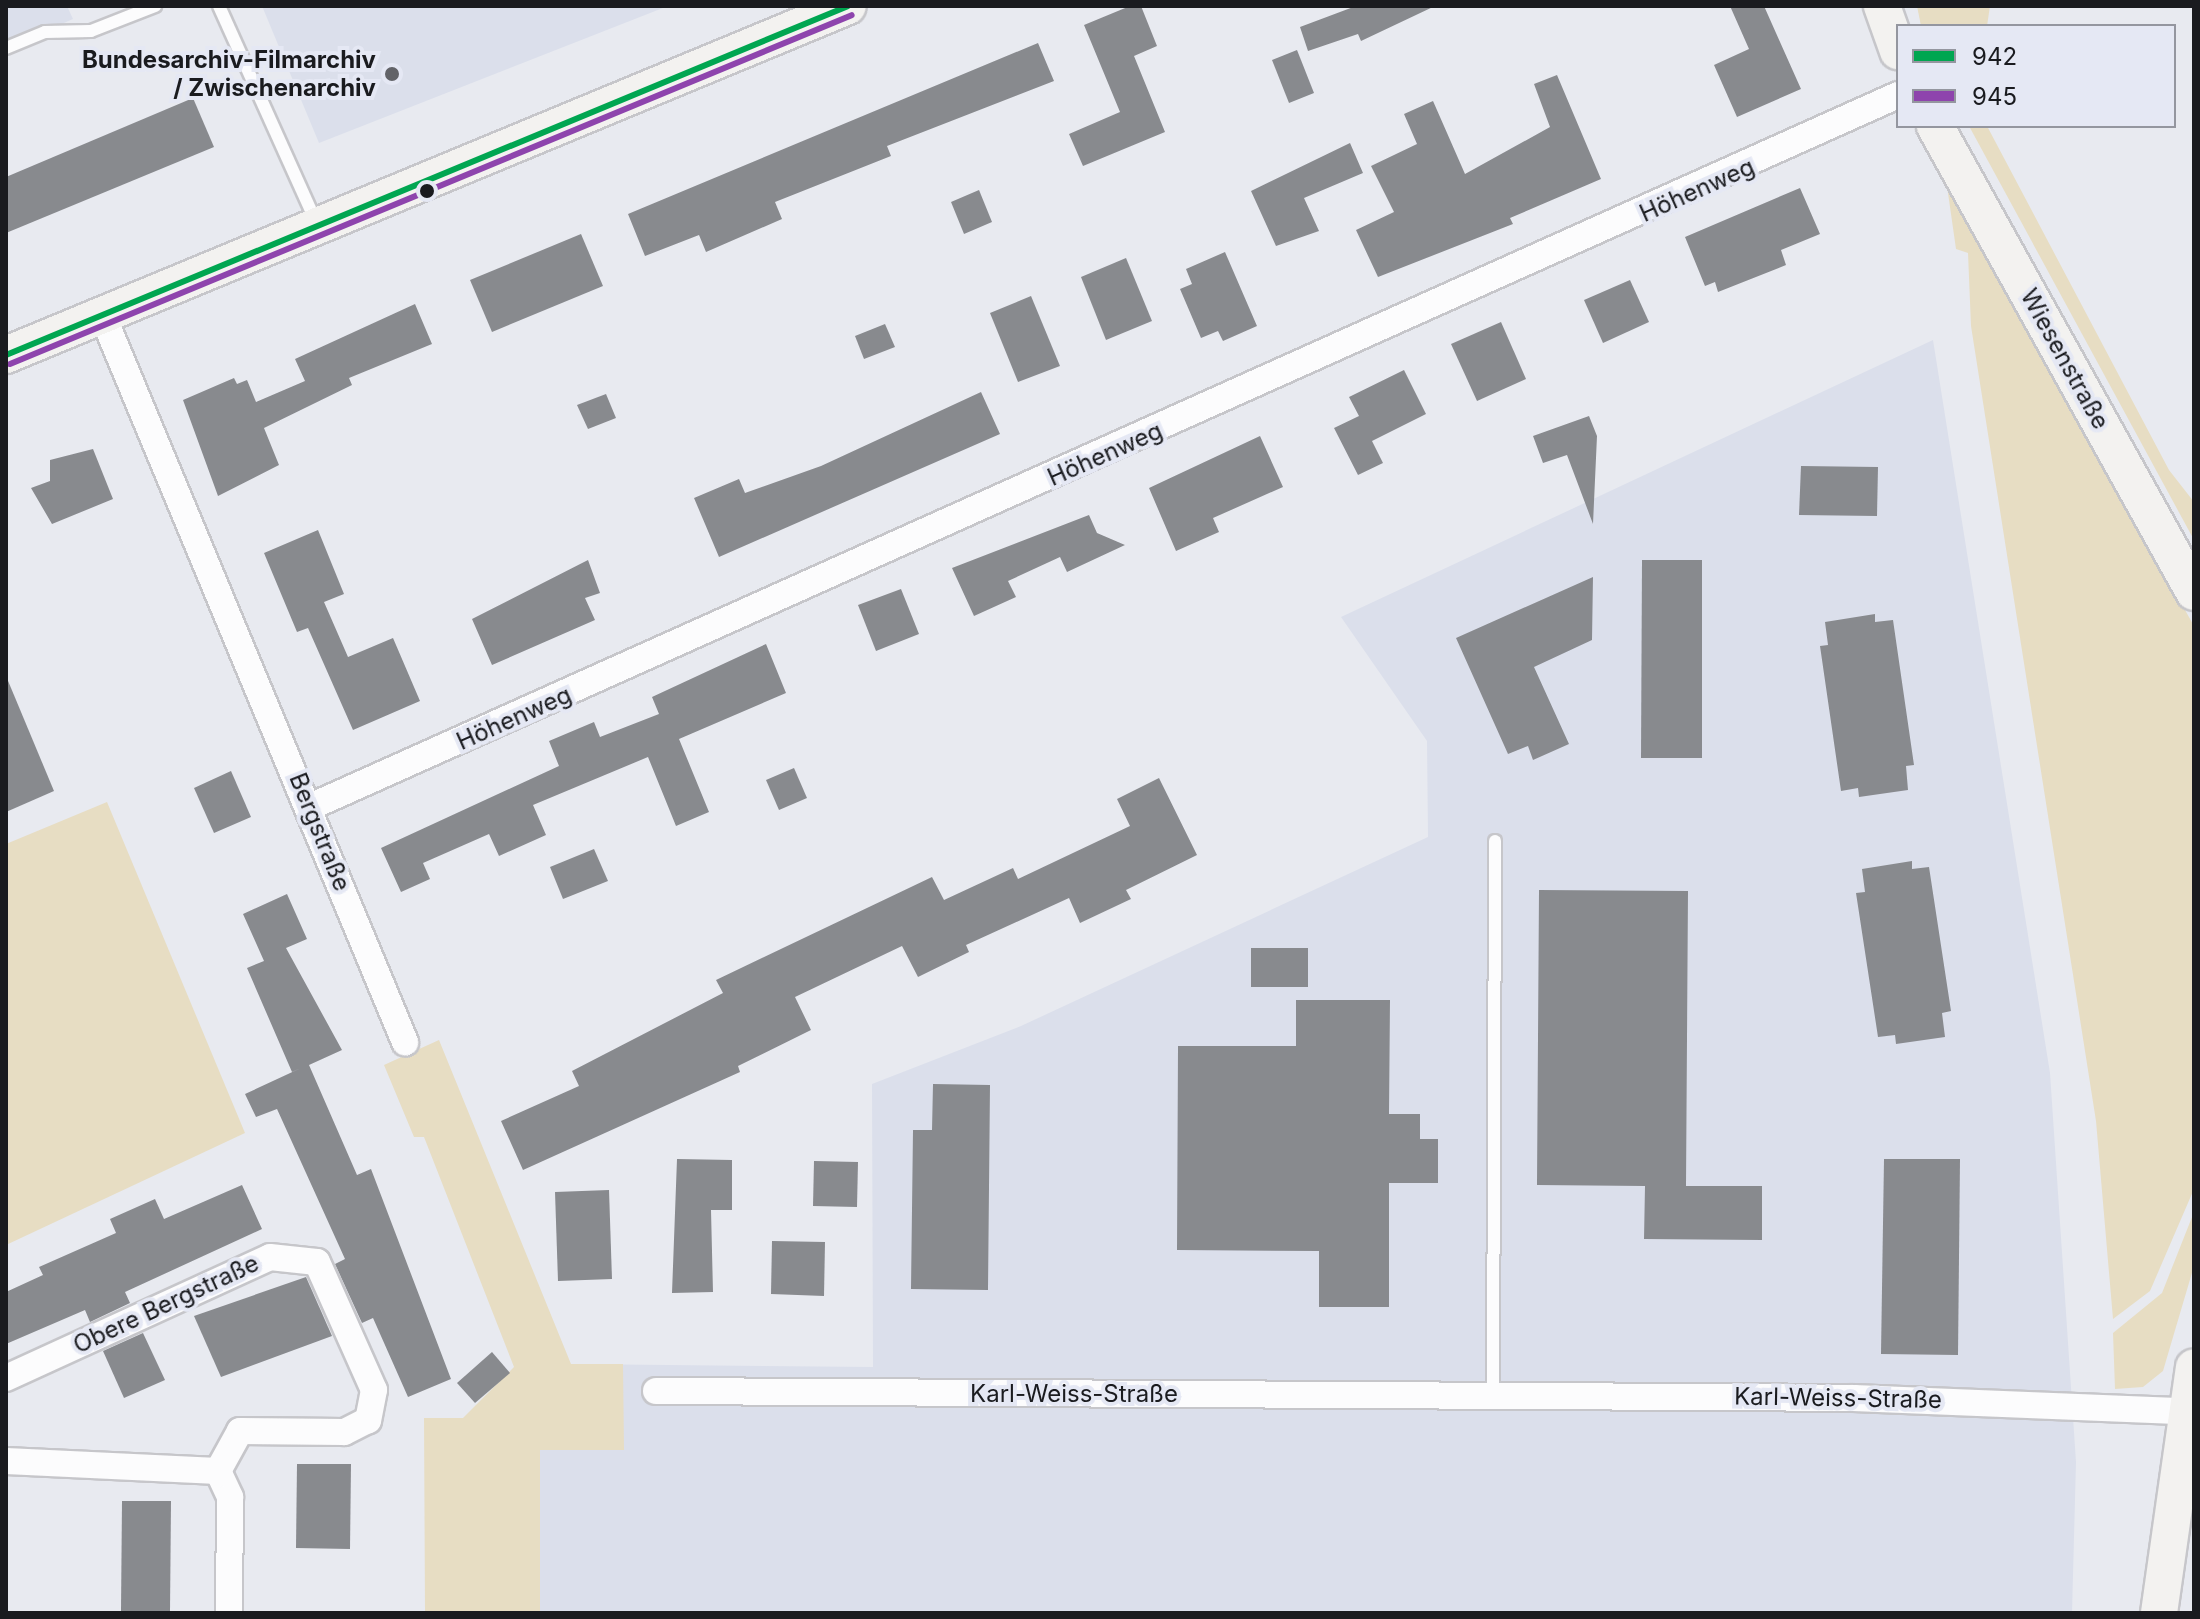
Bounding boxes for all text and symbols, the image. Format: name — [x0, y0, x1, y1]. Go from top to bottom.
legend — [1896, 24, 2176, 128]
text: 942 — [1972, 42, 2017, 71]
place label: Bundesarchiv-Filmarchiv / Zwischenarchiv — [82, 46, 376, 102]
marker: Bundesarchiv-Filmarchiv / Zwischenarchiv — [383, 65, 401, 83]
text: 945 — [1972, 82, 2017, 111]
street label: Höhenweg — [1635, 152, 1759, 228]
unlabelled marker — [419, 183, 435, 199]
street label: Wiesenstraße — [2015, 284, 2115, 434]
street label: Höhenweg — [1043, 416, 1167, 492]
street label: Höhenweg — [452, 680, 576, 756]
street label: Bergstraße — [283, 769, 357, 895]
street label: Obere Bergstraße — [69, 1248, 263, 1360]
street label: Karl-Weiss-Straße — [970, 1380, 1178, 1408]
street label: Karl-Weiss-Straße — [1734, 1382, 1942, 1414]

